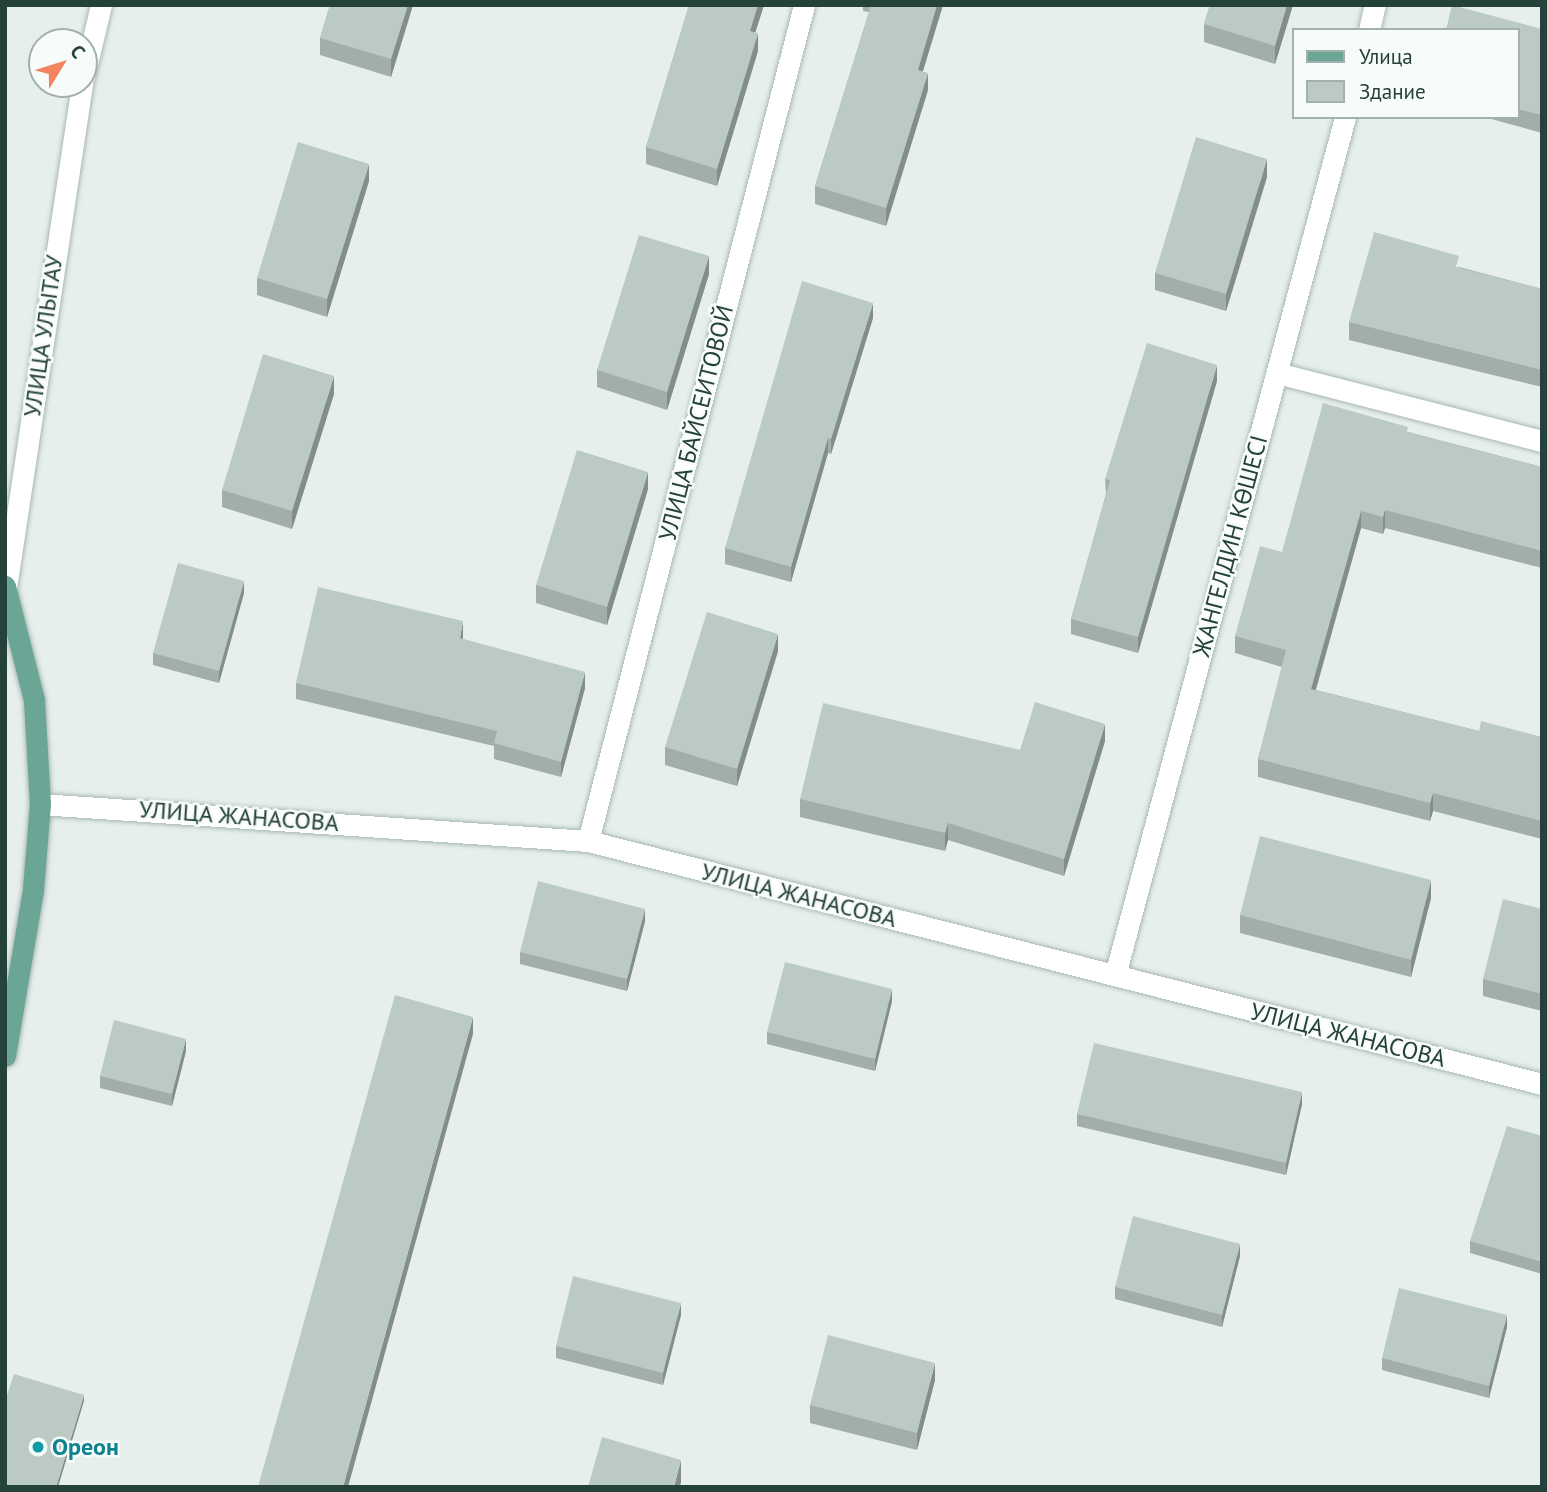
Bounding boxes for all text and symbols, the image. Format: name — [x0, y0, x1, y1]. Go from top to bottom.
north arrow — [28, 28, 98, 98]
legend — [1292, 28, 1519, 119]
text: С — [65, 40, 91, 63]
text: Улица — [1359, 43, 1413, 70]
text: Здание — [1359, 78, 1426, 105]
street label: УЛИЦА УЛЫТАУ — [17, 252, 69, 420]
street label: УЛИЦА БАЙСЕИТОВОЙ — [653, 302, 739, 544]
street label: ЖАНГЕЛДИН КӨШЕСІ — [1187, 432, 1273, 660]
street label: УЛИЦА ЖАНАСОВА — [138, 795, 340, 837]
street label: УЛИЦА ЖАНАСОВА — [698, 857, 900, 933]
street label: УЛИЦА ЖАНАСОВА — [1247, 997, 1449, 1073]
place label: Ореон — [52, 1433, 119, 1461]
marker: Ореон — [30, 1439, 46, 1455]

